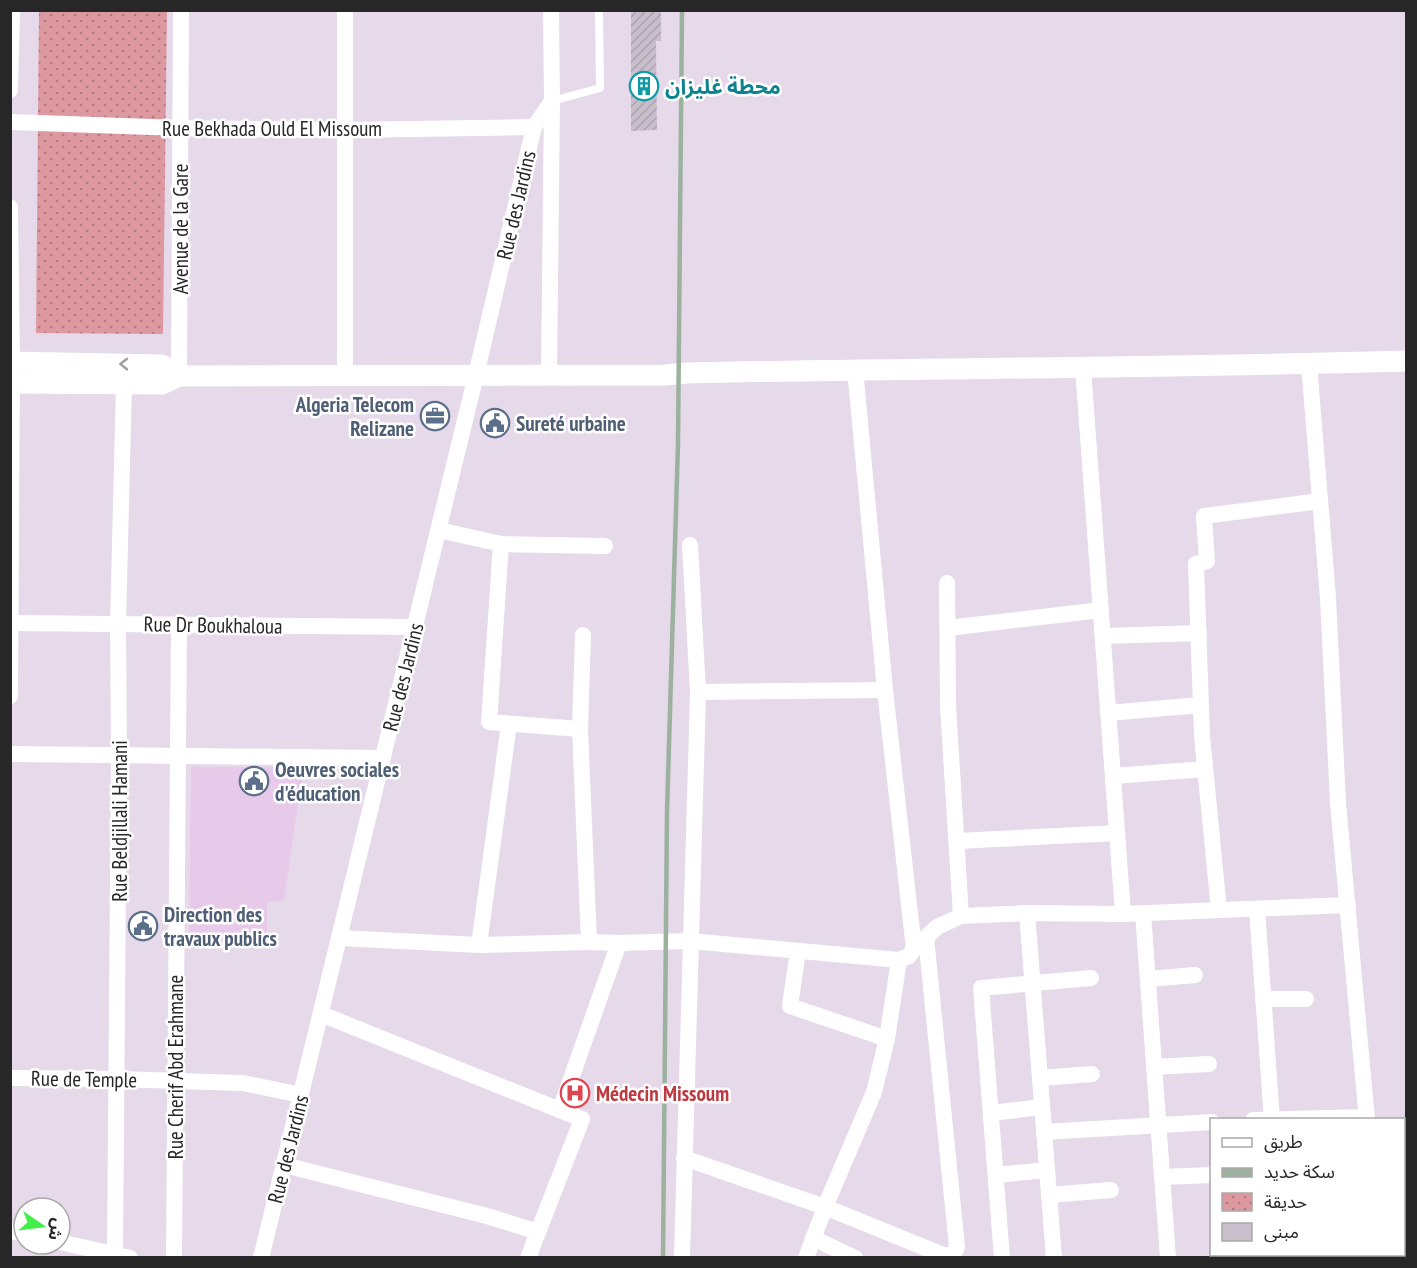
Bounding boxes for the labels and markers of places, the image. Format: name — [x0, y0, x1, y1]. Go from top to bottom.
building icon: محطة غليزان — [628, 70, 660, 102]
place label: محطة غليزان — [665, 73, 781, 100]
place label: Algeria Telecom Relizane — [295, 391, 414, 442]
office icon: Algeria Telecom Relizane — [419, 400, 451, 432]
public building icon: Sureté urbaine — [479, 407, 511, 439]
place label: Sureté urbaine — [516, 410, 626, 437]
place label: Oeuvres sociales d'éducation — [275, 756, 399, 807]
public building icon: Oeuvres sociales d'éducation — [238, 765, 270, 797]
place label: Direction des travaux publics — [164, 901, 277, 952]
public building icon: Direction des travaux publics — [127, 910, 159, 942]
hospital icon: Médecin Missoum — [559, 1077, 591, 1109]
place label: Médecin Missoum — [596, 1080, 729, 1107]

